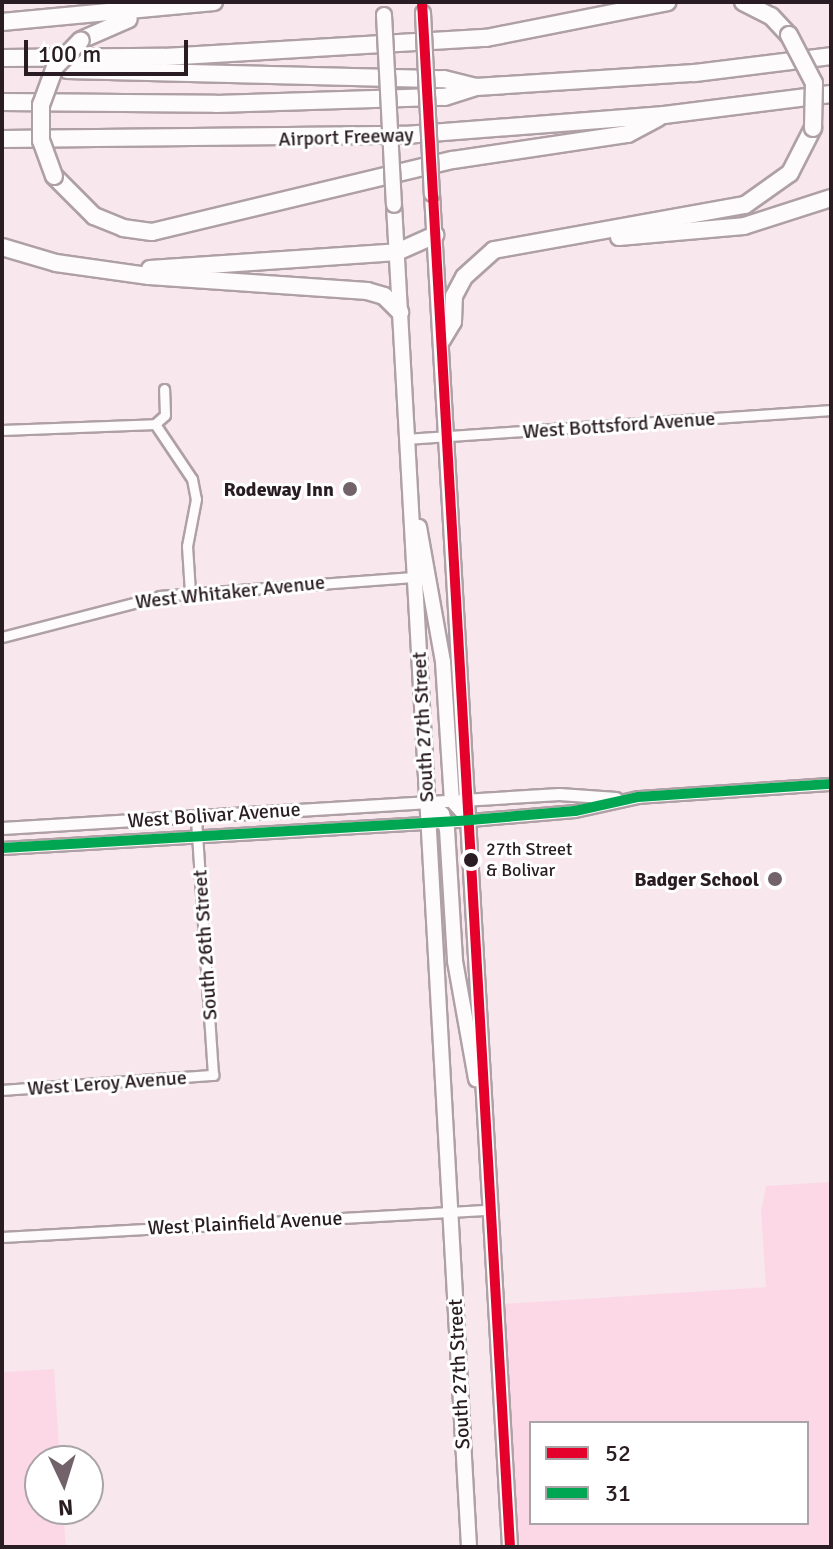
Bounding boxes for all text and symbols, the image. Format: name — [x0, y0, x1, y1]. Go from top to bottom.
scale bar — [28, 24, 192, 74]
text: 100 m — [38, 39, 101, 69]
street label: Airport Freeway — [278, 123, 414, 151]
street label: West Bottsford Avenue — [522, 406, 716, 444]
place label: Rodeway Inn — [223, 477, 334, 501]
marker: Rodeway Inn — [341, 480, 359, 498]
street label: West Whitaker Avenue — [134, 570, 326, 614]
street label: South 27th Street — [407, 651, 439, 803]
street label: West Bolivar Avenue — [127, 797, 301, 833]
place label: 27th Street & Bolivar — [486, 839, 572, 882]
marker: 27th Street & Bolivar — [463, 852, 479, 868]
place label: Badger School — [634, 867, 759, 891]
street label: South 26th Street — [188, 869, 222, 1021]
marker: Badger School — [766, 870, 784, 888]
street label: West Leroy Avenue — [27, 1065, 187, 1101]
street label: West Plainfield Avenue — [147, 1206, 343, 1240]
street label: South 27th Street — [443, 1298, 475, 1450]
legend — [529, 1421, 809, 1525]
text: 52 — [605, 1438, 631, 1468]
north arrow — [24, 1445, 104, 1525]
text: 31 — [605, 1478, 631, 1508]
text: N — [57, 1493, 74, 1521]

